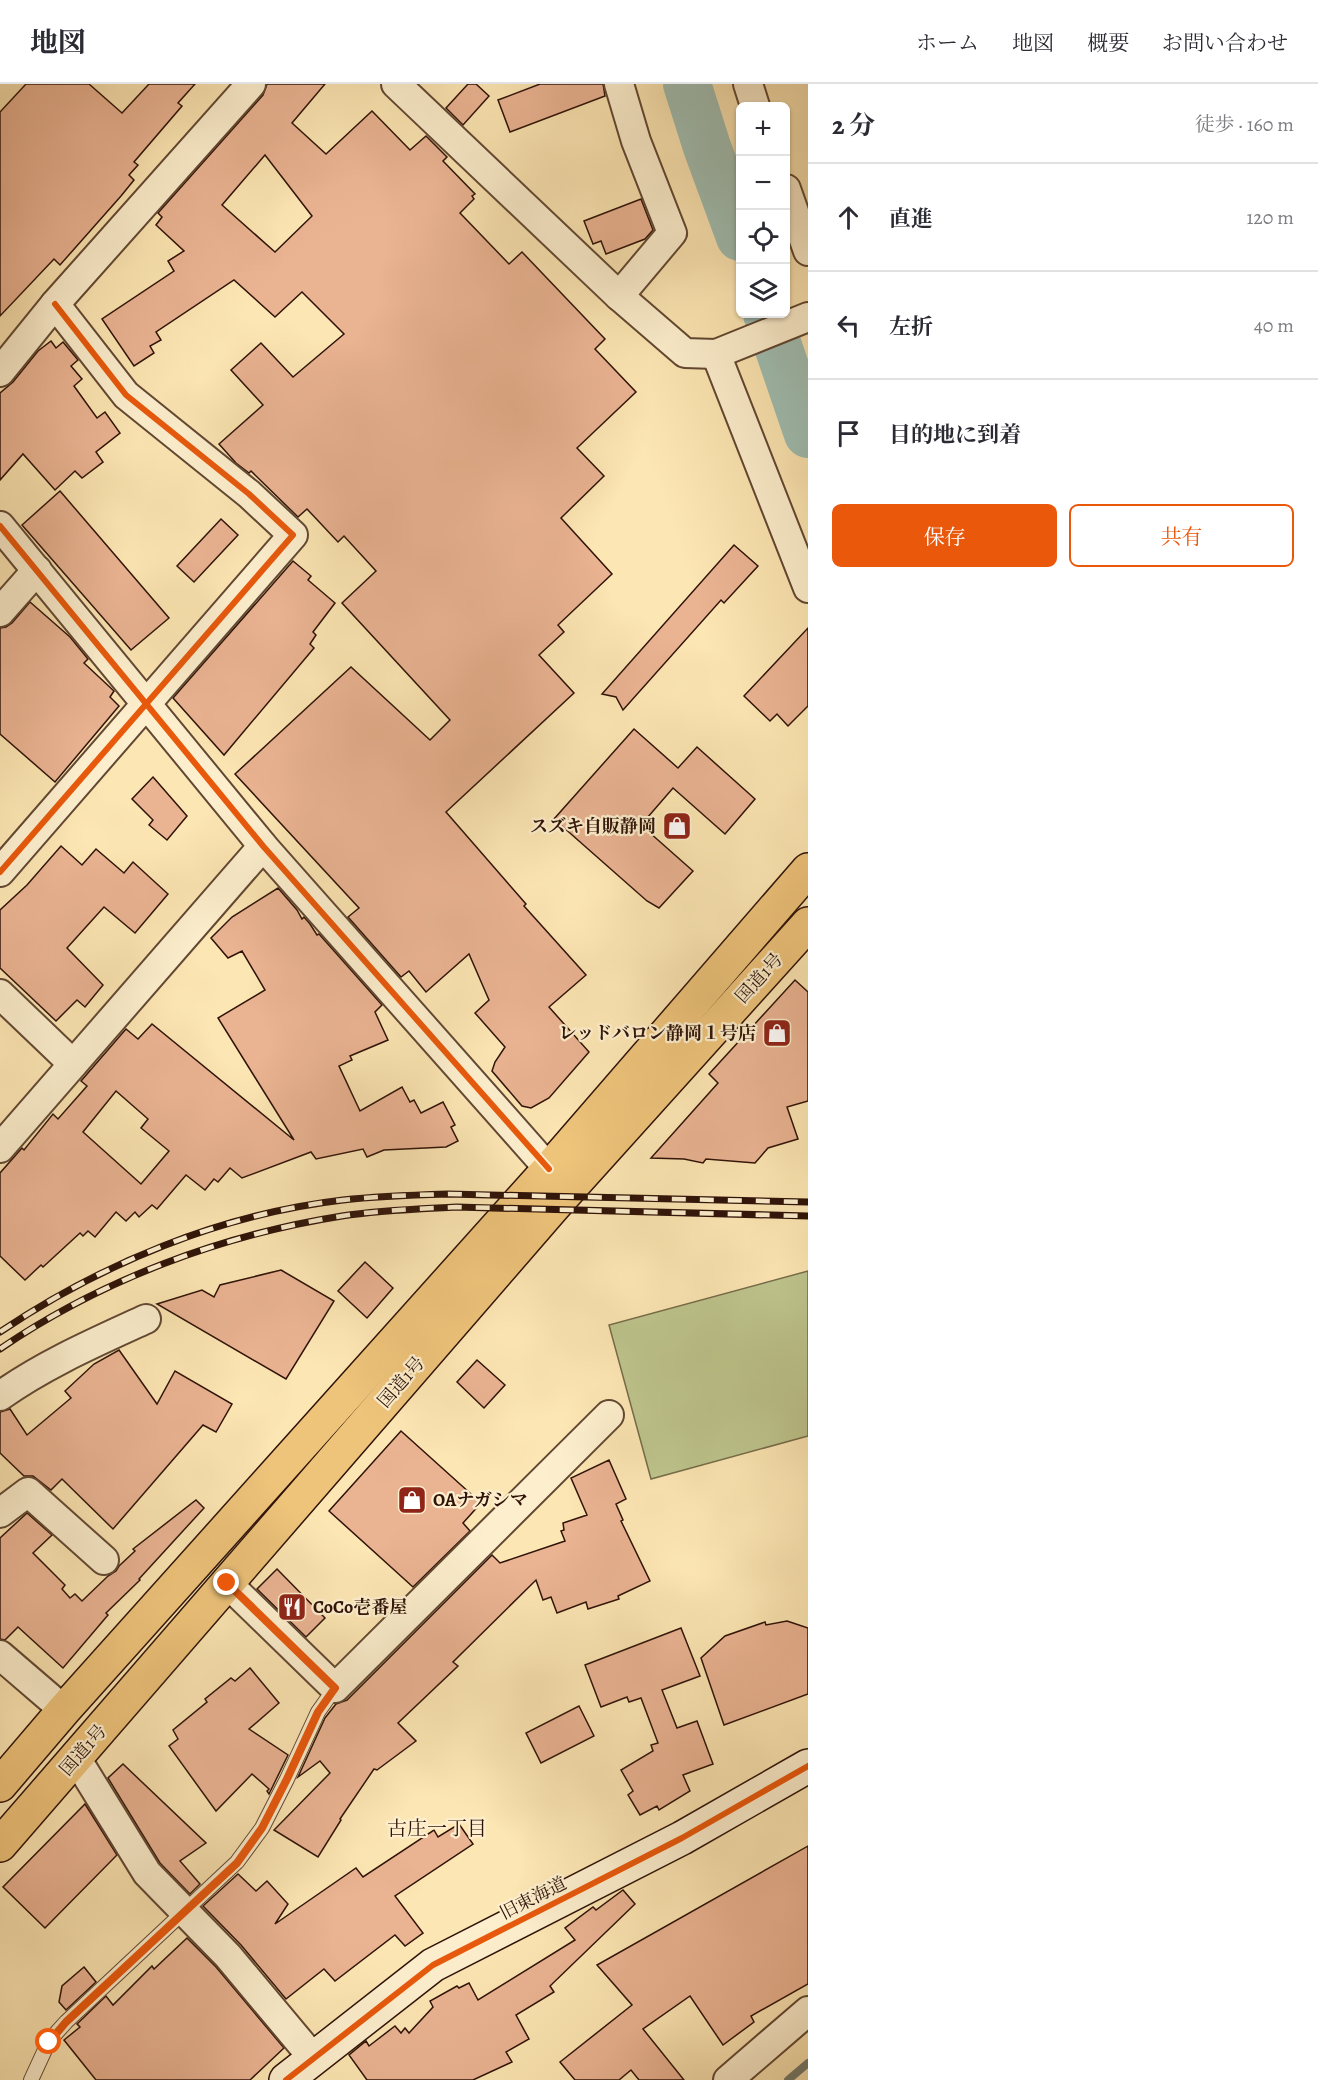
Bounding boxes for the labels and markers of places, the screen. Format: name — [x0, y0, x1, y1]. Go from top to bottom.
shop icon: スズキ自販静岡 — [661, 810, 693, 842]
place label: スズキ自販静岡 — [530, 814, 656, 838]
shop icon: レッドバロン静岡１号店 — [761, 1017, 793, 1049]
place label: レッドバロン静岡１号店 — [559, 1021, 756, 1045]
shop icon: OAナガシマ — [396, 1484, 428, 1516]
place label: OAナガシマ — [433, 1488, 528, 1512]
restaurant icon: CoCo壱番屋 — [276, 1591, 308, 1623]
place label: CoCo壱番屋 — [313, 1595, 407, 1619]

